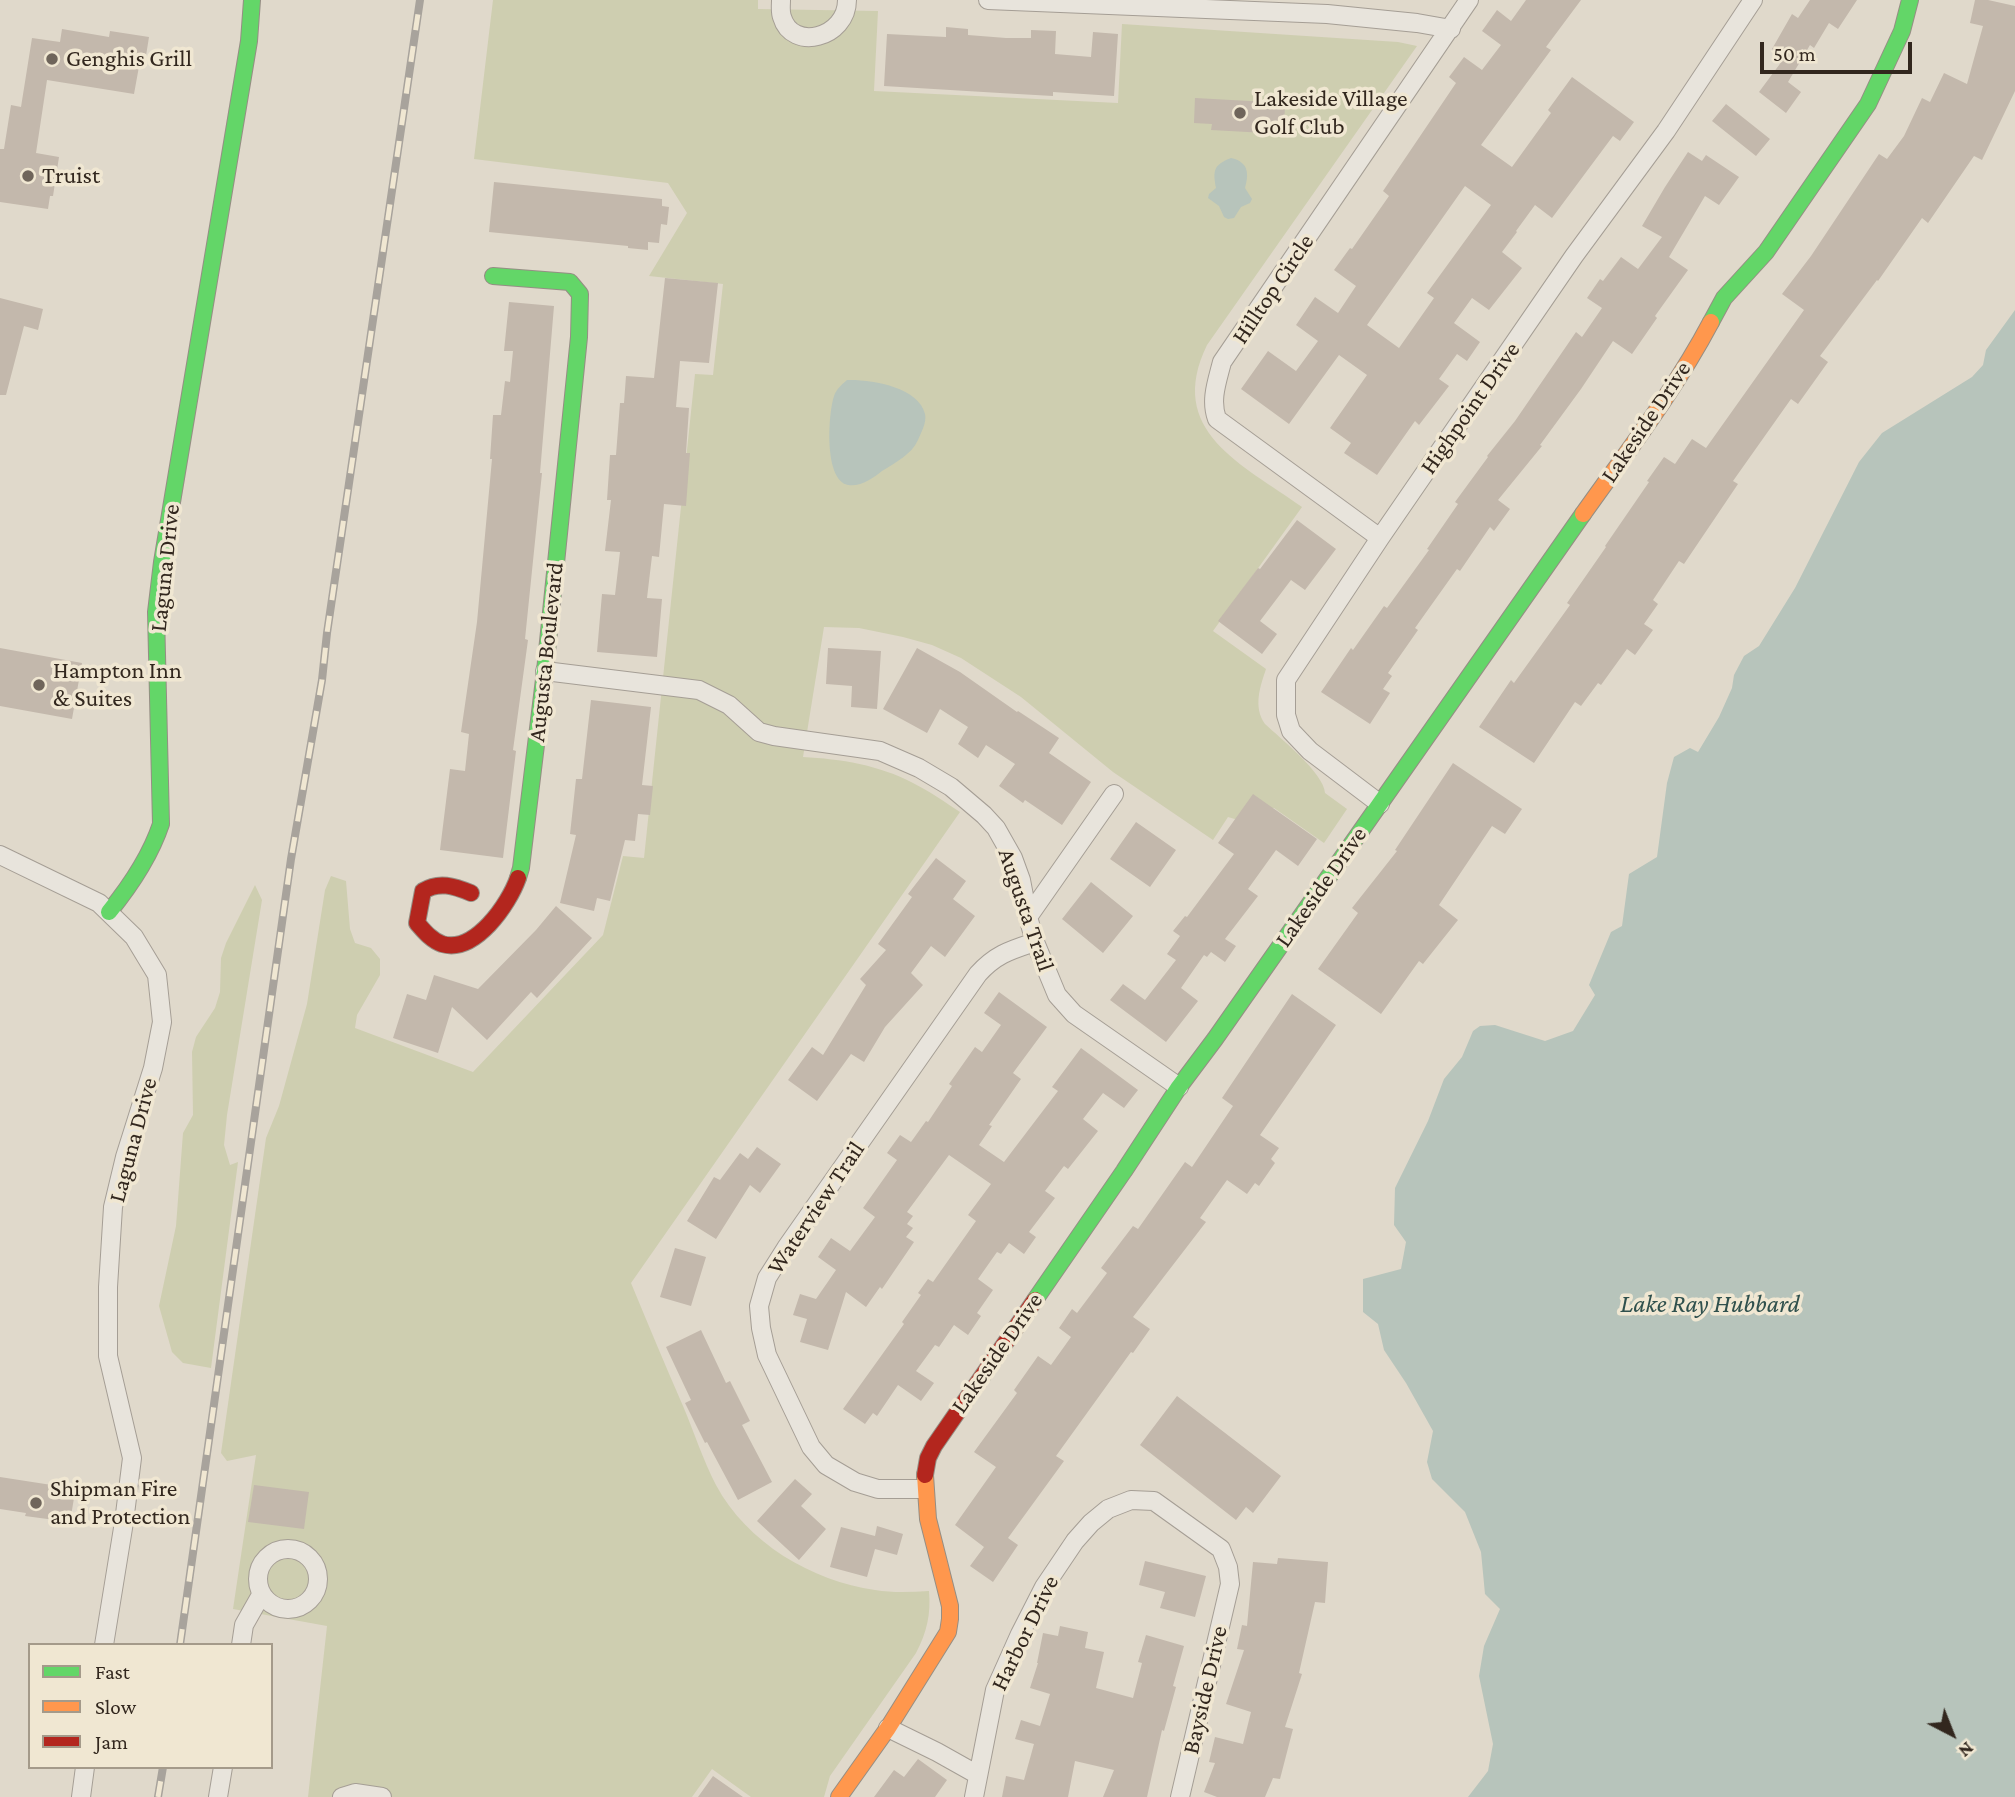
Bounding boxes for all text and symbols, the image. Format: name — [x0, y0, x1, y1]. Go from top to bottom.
scale bar — [1763, 28, 1915, 72]
text: 50 m — [1773, 42, 1816, 66]
place label: Genghis Grill — [66, 45, 192, 73]
marker: Genghis Grill — [44, 51, 60, 67]
place label: Lakeside Village Golf Club — [1254, 85, 1408, 141]
marker: Lakeside Village Golf Club — [1232, 105, 1248, 121]
place label: Truist — [42, 162, 100, 190]
marker: Truist — [20, 168, 36, 184]
street label: Hilltop Circle — [1226, 228, 1320, 350]
street label: Highpoint Drive — [1414, 336, 1526, 480]
street label: Lakeside Drive — [1595, 356, 1697, 488]
street label: Laguna Drive — [144, 503, 186, 633]
street label: Augusta Boulevard — [522, 561, 570, 743]
place label: Hampton Inn & Suites — [53, 657, 182, 713]
marker: Hampton Inn & Suites — [31, 677, 47, 693]
street label: Lakeside Drive — [1269, 821, 1373, 953]
street label: Augusta Trail — [992, 845, 1060, 975]
street label: Laguna Drive — [103, 1074, 163, 1206]
street label: Waterview Trail — [761, 1136, 871, 1280]
street label: Lakeside Drive — [945, 1287, 1049, 1419]
water label: Lake Ray Hubbard — [1620, 1288, 1800, 1320]
place label: Shipman Fire and Protection — [50, 1475, 190, 1531]
marker: Shipman Fire and Protection — [28, 1495, 44, 1511]
street label: Harbor Drive — [985, 1571, 1065, 1695]
street label: Bayside Drive — [1176, 1623, 1234, 1757]
legend — [28, 1643, 273, 1769]
text: Fast — [95, 1660, 130, 1684]
text: Slow — [95, 1695, 136, 1719]
north arrow — [1917, 1699, 1987, 1769]
text: Jam — [95, 1730, 128, 1754]
text: N — [1955, 1738, 1978, 1762]

